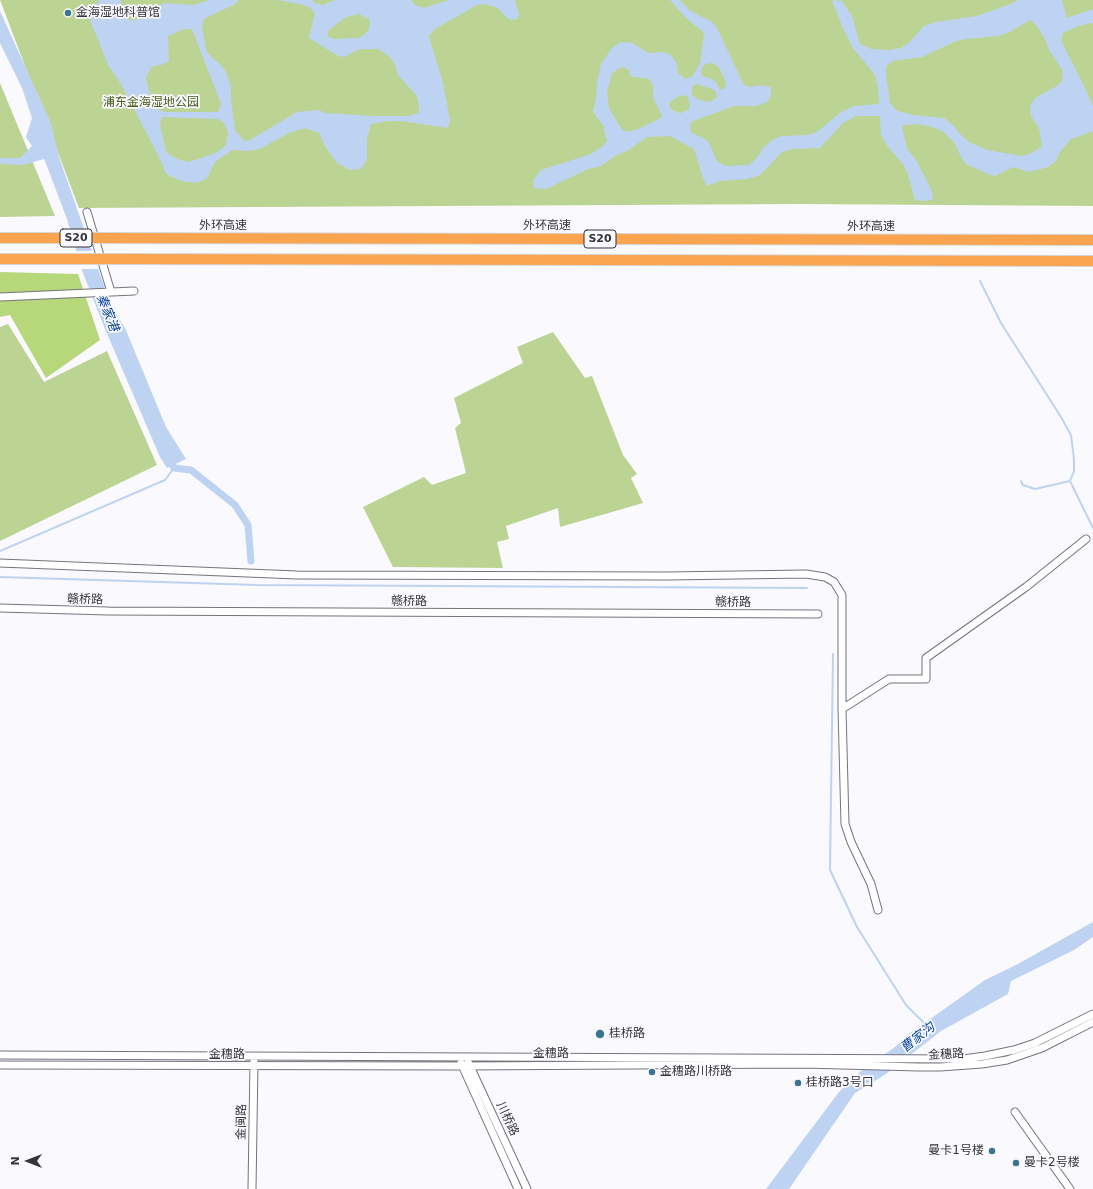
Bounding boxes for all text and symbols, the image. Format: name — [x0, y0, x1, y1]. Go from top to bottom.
place label: 金海湿地科普馆 — [76, 6, 160, 20]
marker: 金海湿地科普馆 — [63, 8, 73, 18]
park label: 浦东金海湿地公园 — [103, 96, 199, 110]
street label: 外环高速 — [199, 219, 247, 233]
street label: 外环高速 — [523, 219, 571, 233]
street label: 外环高速 — [847, 220, 895, 234]
road number: S20 — [60, 229, 92, 247]
road number: S20 — [584, 230, 616, 248]
water label: 秦家港 — [92, 292, 122, 334]
street label: 赣桥路 — [67, 592, 103, 608]
street label: 赣桥路 — [391, 595, 427, 609]
street label: 赣桥路 — [715, 596, 751, 610]
water label: 曹家沟 — [898, 1020, 938, 1056]
place label: 桂桥路 — [609, 1027, 645, 1041]
marker: 桂桥路 — [594, 1028, 606, 1040]
street label: 金穗路 — [533, 1047, 569, 1061]
street label: 金穗路 — [928, 1047, 964, 1063]
street label: 金穗路 — [209, 1048, 245, 1062]
place label: 金穗路川桥路 — [660, 1065, 732, 1079]
marker: 金穗路川桥路 — [647, 1067, 657, 1077]
place label: 桂桥路3号口 — [806, 1076, 874, 1090]
marker: 桂桥路3号口 — [793, 1078, 803, 1088]
street label: 川桥路 — [493, 1100, 521, 1138]
street label: 金闽路 — [234, 1104, 250, 1140]
north arrow — [8, 1141, 48, 1181]
place label: 曼卡1号楼 — [928, 1144, 984, 1158]
marker: 曼卡1号楼 — [987, 1146, 997, 1156]
text: N — [9, 1156, 22, 1166]
place label: 曼卡2号楼 — [1024, 1156, 1080, 1170]
marker: 曼卡2号楼 — [1011, 1158, 1021, 1168]

